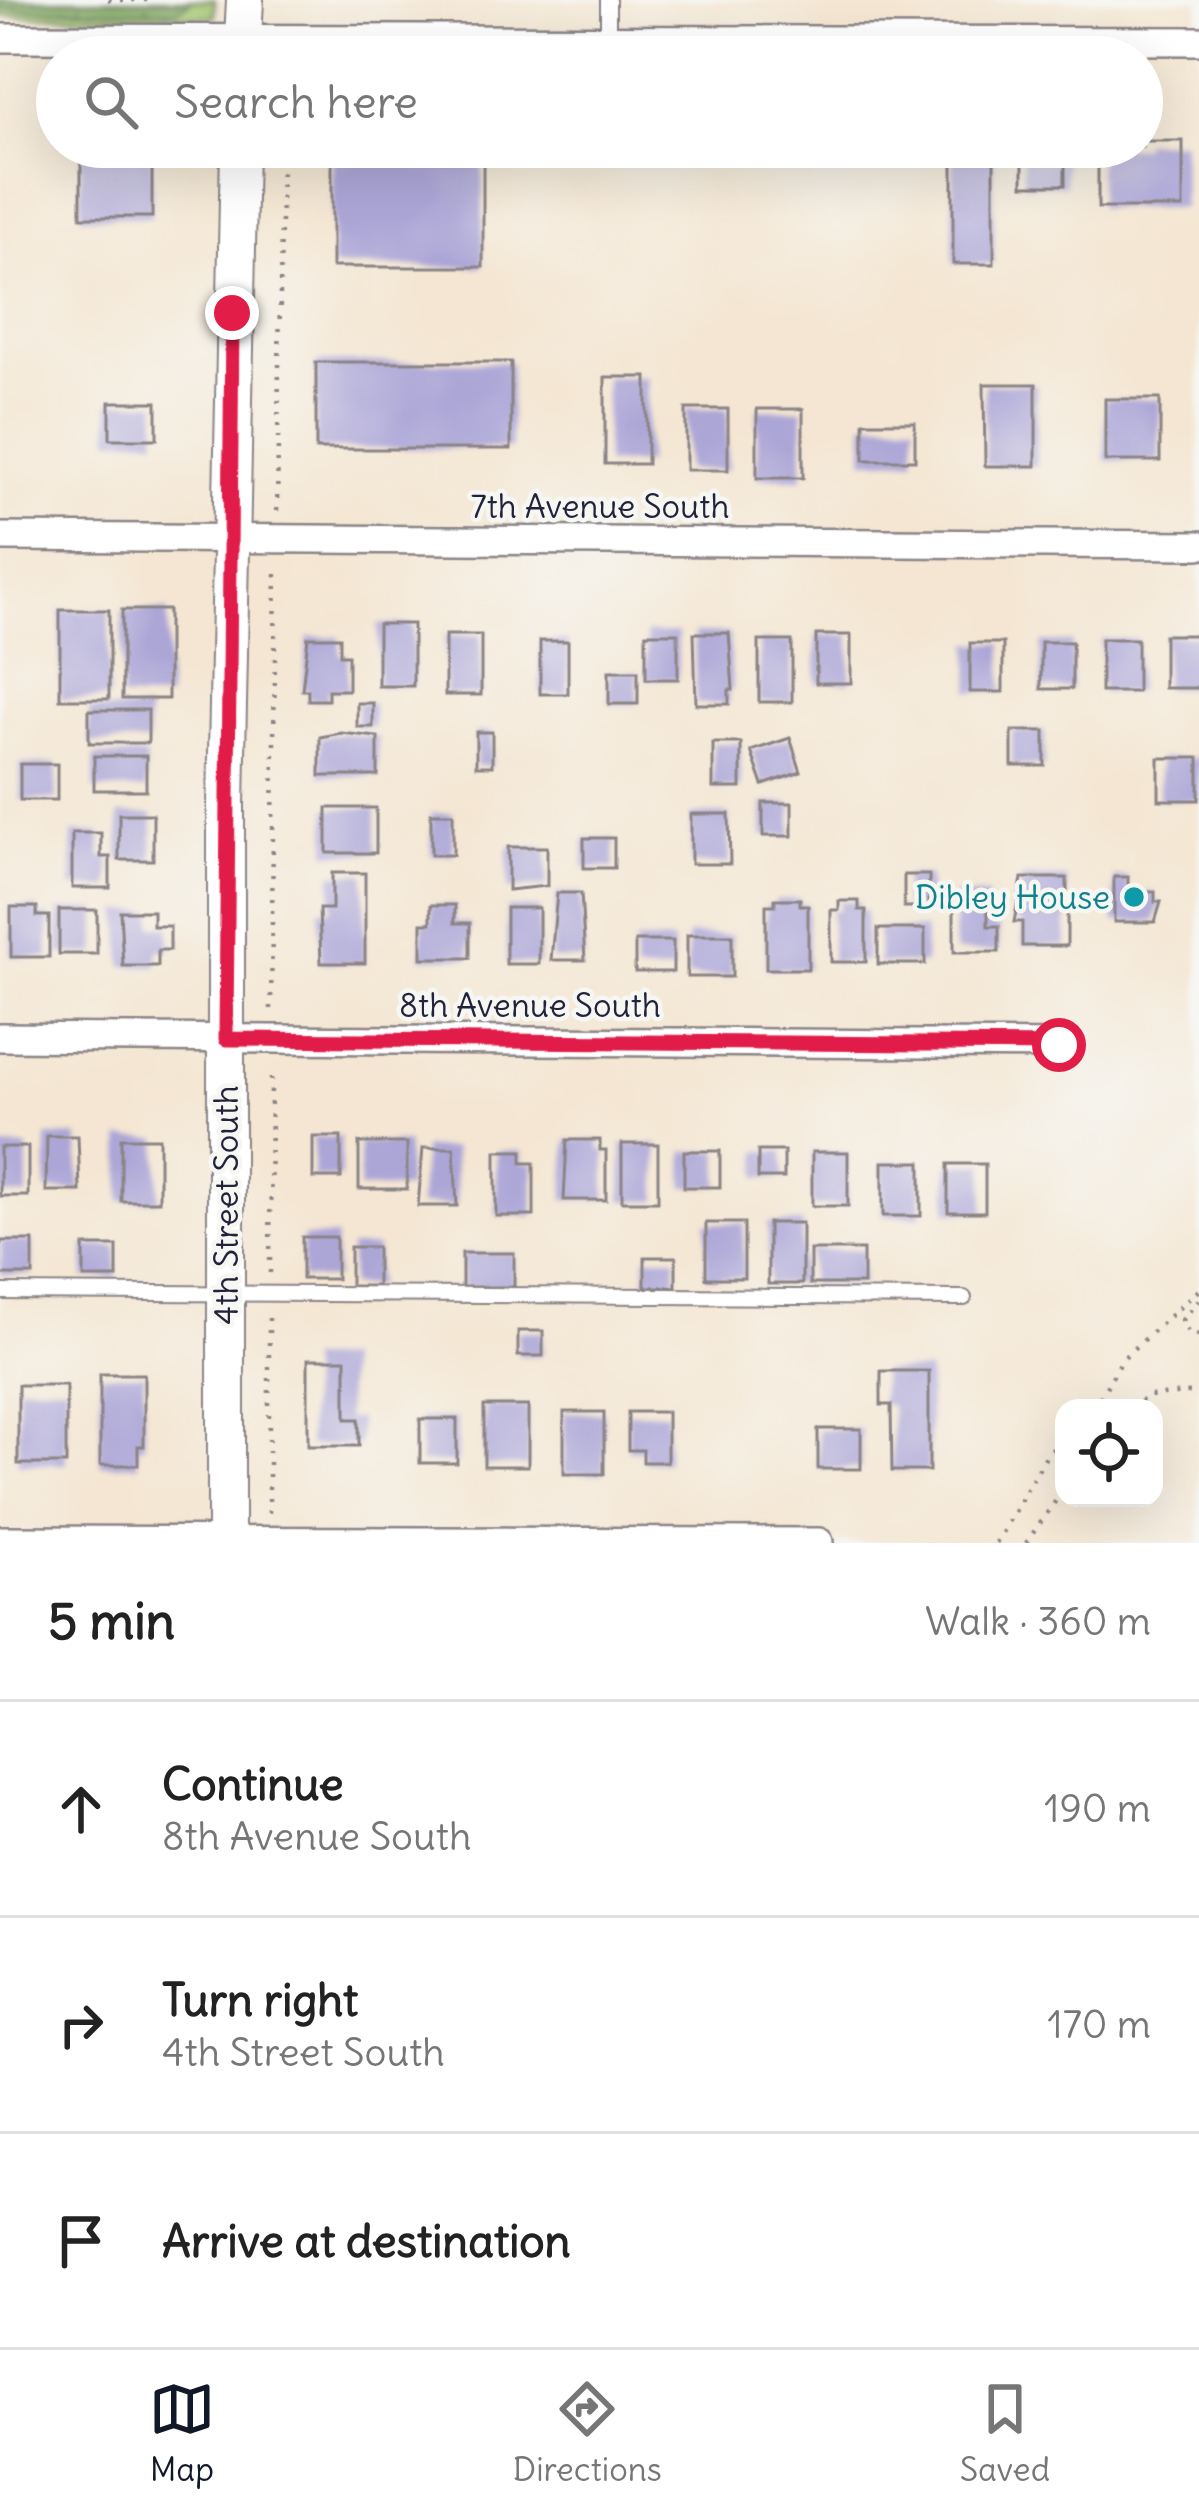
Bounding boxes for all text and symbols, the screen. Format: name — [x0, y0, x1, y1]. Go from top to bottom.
search box — [36, 36, 1163, 168]
icon: search — [78, 69, 144, 135]
text: Search here — [174, 74, 418, 130]
route end — [205, 286, 259, 340]
street label: 7th Avenue South — [471, 485, 729, 527]
place label: Dibley House — [915, 876, 1110, 918]
marker: Dibley House — [1121, 884, 1147, 910]
street label: 8th Avenue South — [399, 984, 661, 1026]
route start — [1032, 1018, 1086, 1072]
street label: 4th Street South — [205, 1085, 247, 1325]
map controls — [1055, 1399, 1163, 1507]
button: locate — [1055, 1399, 1163, 1507]
text: 5 min — [48, 1589, 175, 1653]
text: Walk · 360 m — [925, 1597, 1151, 1646]
text: Continue — [162, 1756, 344, 1812]
icon: ahead — [48, 1776, 114, 1842]
text: 190 m — [1044, 1784, 1151, 1833]
text: 8th Avenue South — [162, 1812, 471, 1861]
text: Turn right — [162, 1972, 358, 2028]
icon: right — [48, 1992, 114, 2058]
text: 170 m — [1047, 2000, 1151, 2049]
text: 4th Street South — [162, 2028, 445, 2077]
icon: arrive — [48, 2208, 114, 2274]
text: Arrive at destination — [162, 2213, 571, 2269]
tab: Map — [149, 2376, 215, 2490]
tab: Directions — [513, 2376, 662, 2490]
tab: Saved — [960, 2376, 1050, 2490]

